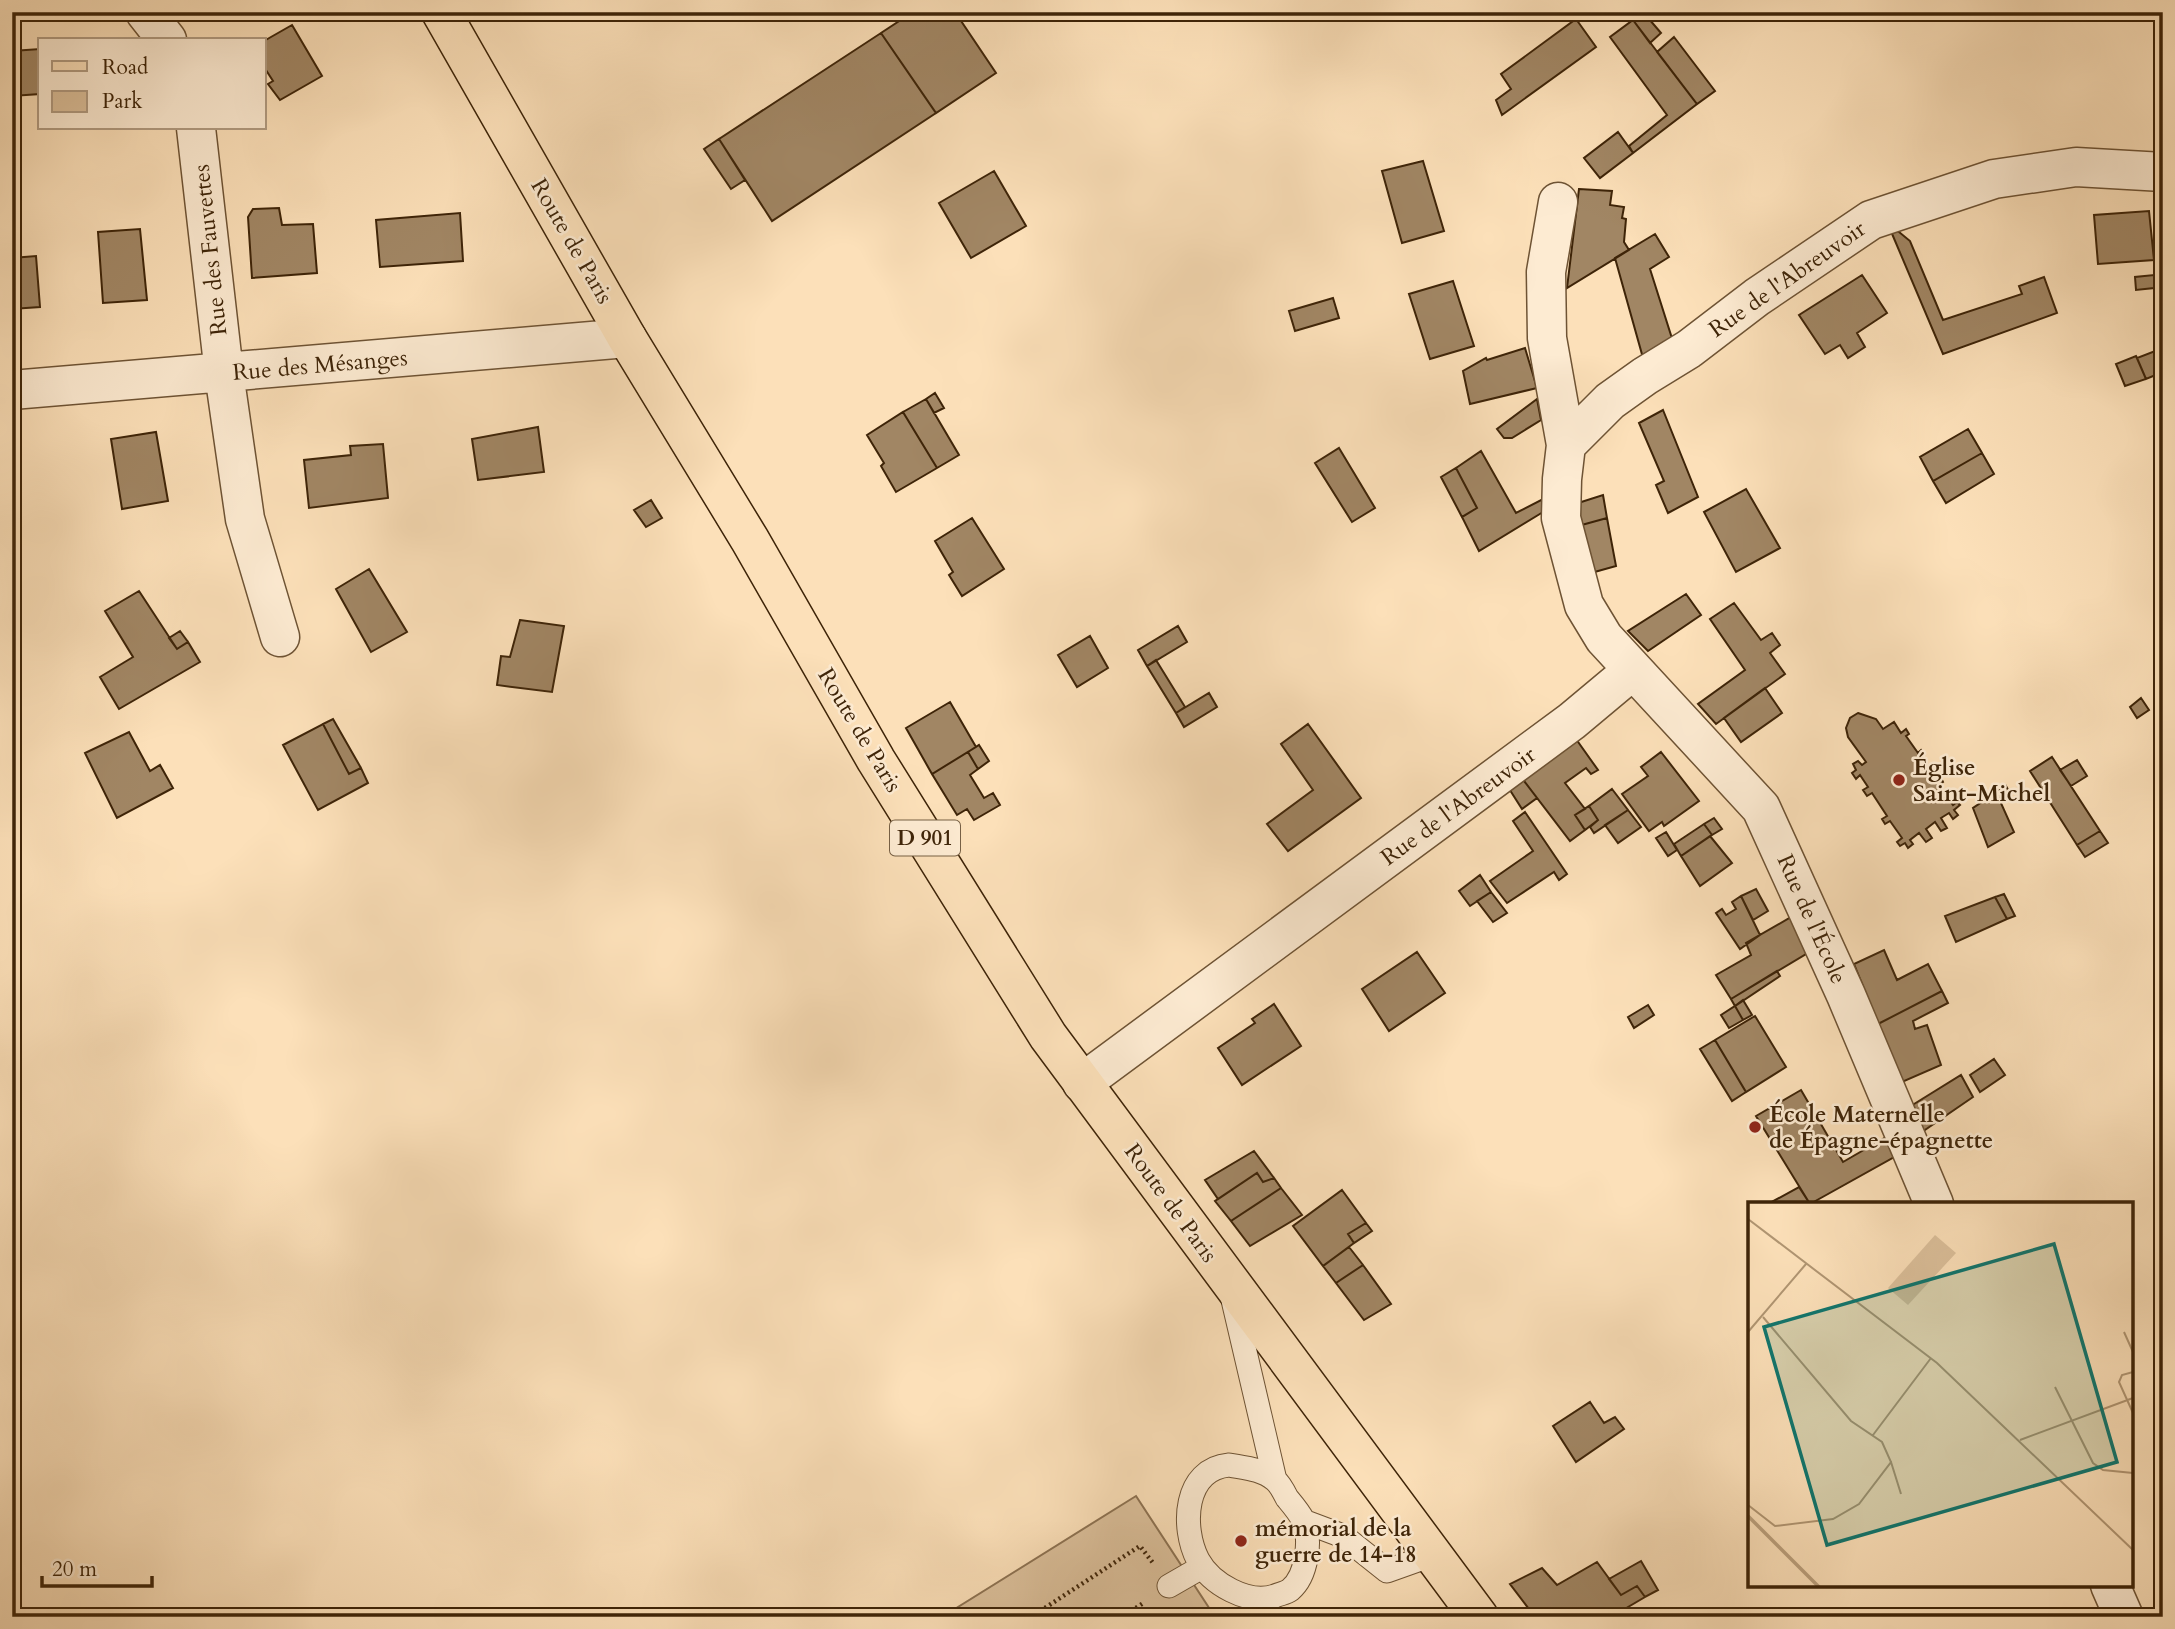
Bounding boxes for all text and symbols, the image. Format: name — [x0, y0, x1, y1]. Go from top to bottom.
legend — [38, 38, 266, 130]
text: Road — [102, 53, 148, 82]
text: Park — [102, 87, 143, 116]
street label: Rue des Fauvettes — [186, 163, 234, 337]
street label: Route de Paris — [524, 173, 620, 309]
street label: Rue de l'Abreuvoir — [1703, 213, 1872, 345]
street label: Rue des Mésanges — [231, 342, 409, 388]
street label: Route de Paris — [811, 662, 909, 798]
street label: Rue de l'Abreuvoir — [1374, 739, 1542, 873]
place label: Église Saint-Michel — [1913, 752, 2050, 809]
marker: Église Saint-Michel — [1891, 772, 1907, 788]
road number: D 901 — [890, 820, 960, 856]
street label: Rue de l'École — [1770, 849, 1854, 989]
place label: École Maternelle de Épagne-épagnette — [1769, 1099, 1993, 1156]
marker: École Maternelle de Épagne-épagnette — [1747, 1119, 1763, 1135]
street label: Route de Paris — [1117, 1137, 1225, 1269]
inset map — [1748, 1202, 2133, 1587]
place label: mémorial de la guerre de 14-18 — [1255, 1513, 1417, 1570]
marker: mémorial de la guerre de 14-18 — [1233, 1533, 1249, 1549]
scale bar — [42, 1545, 152, 1589]
text: 20 m — [52, 1555, 97, 1584]

